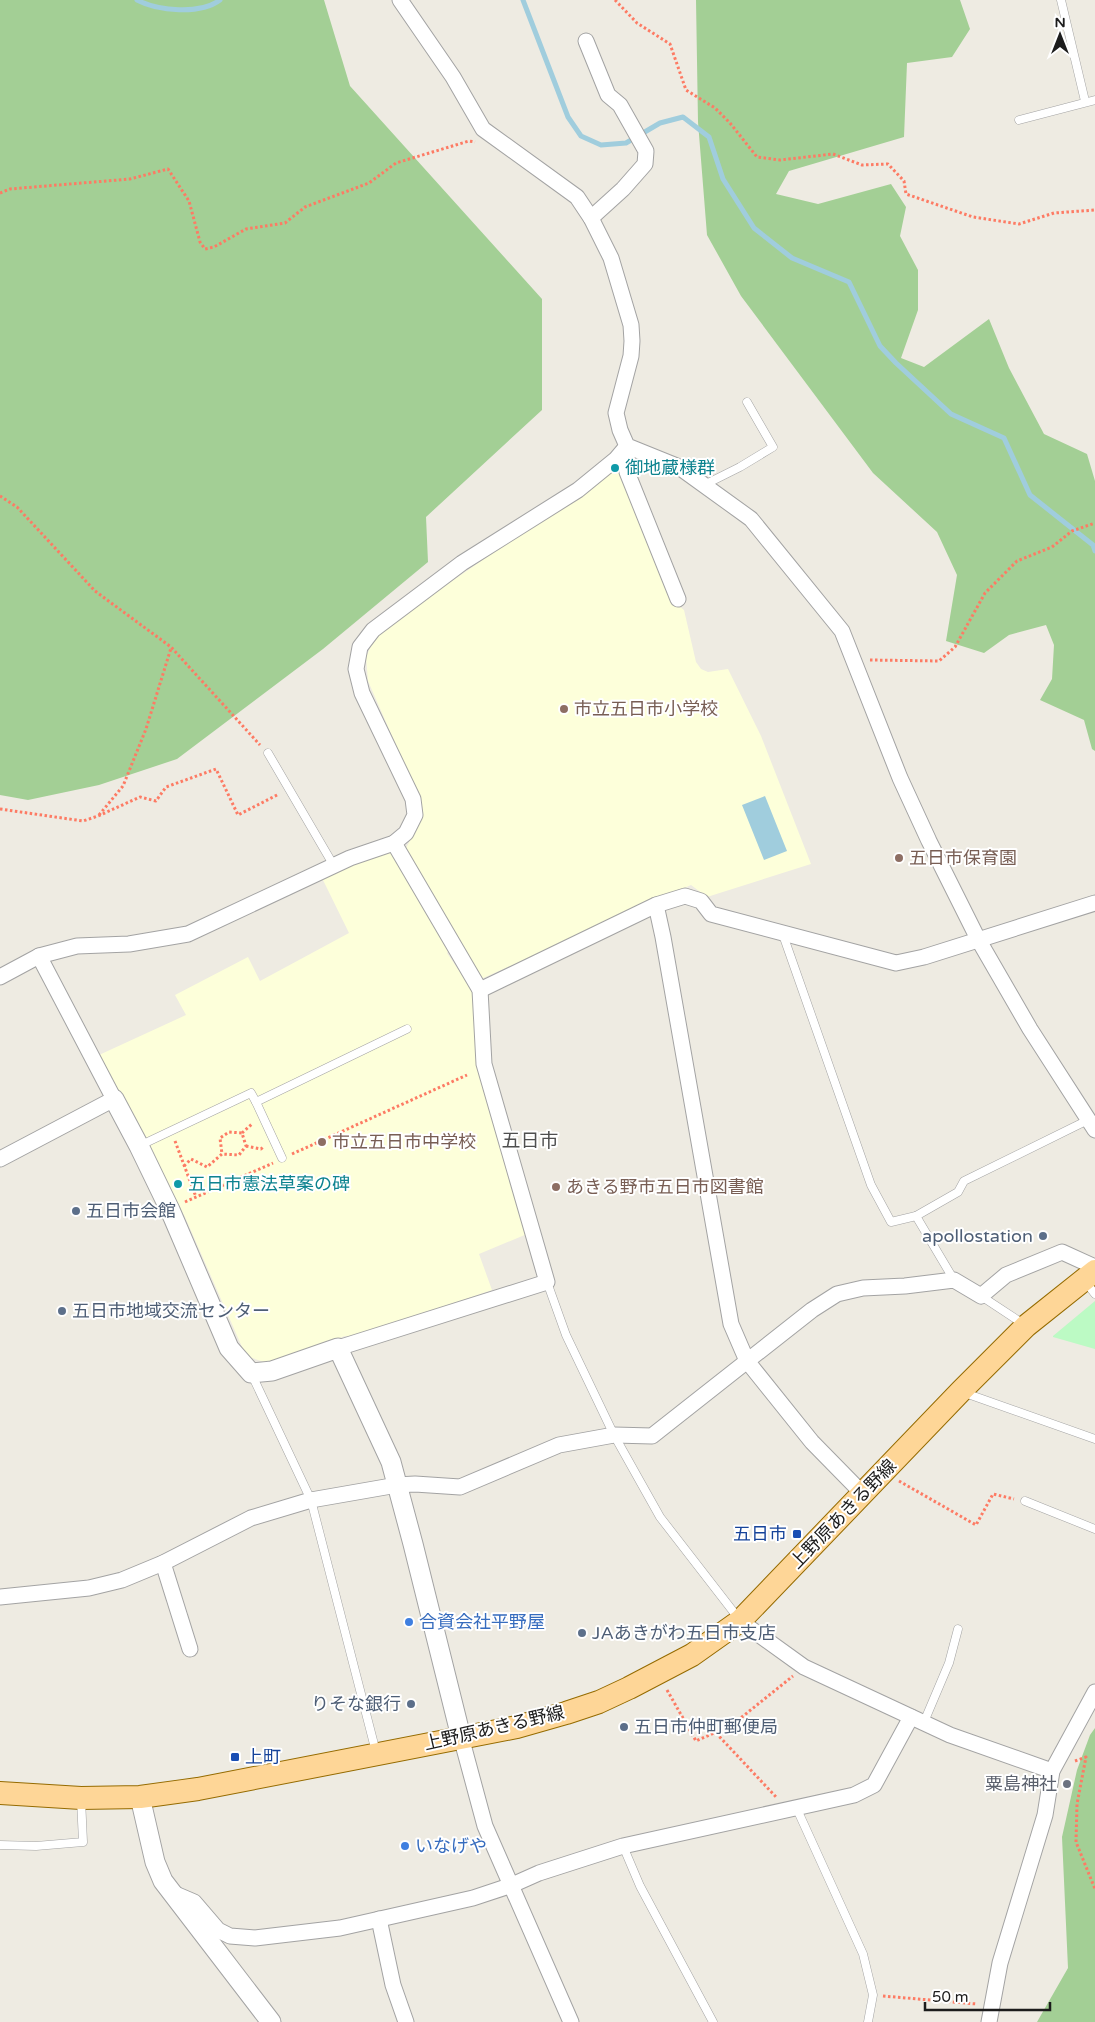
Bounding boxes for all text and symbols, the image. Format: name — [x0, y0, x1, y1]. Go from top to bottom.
north arrow — [1035, 10, 1085, 60]
text: N — [1054, 14, 1066, 31]
place label: 御地蔵様群 — [625, 457, 715, 479]
marker: 御地蔵様群 — [609, 462, 621, 474]
place label: 市立五日市小学校 — [574, 698, 718, 720]
marker: 市立五日市小学校 — [558, 703, 570, 715]
place label: 五日市保育園 — [909, 847, 1017, 869]
marker: 五日市保育園 — [893, 852, 905, 864]
district label: 五日市 — [501, 1130, 559, 1152]
place label: 市立五日市中学校 — [332, 1131, 476, 1153]
marker: 市立五日市中学校 — [316, 1136, 328, 1148]
place label: 五日市憲法草案の碑 — [188, 1173, 350, 1195]
place label: あきる野市五日市図書館 — [566, 1176, 764, 1198]
marker: 五日市憲法草案の碑 — [172, 1178, 184, 1190]
marker: あきる野市五日市図書館 — [550, 1181, 562, 1193]
place label: 五日市会館 — [86, 1200, 176, 1222]
marker: 五日市会館 — [70, 1205, 82, 1217]
place label: apollostation — [922, 1225, 1033, 1247]
marker: apollostation — [1037, 1230, 1049, 1242]
place label: 五日市地域交流センター — [72, 1300, 270, 1322]
marker: 五日市地域交流センター — [56, 1305, 68, 1317]
street label: 上野原あきる野線 — [785, 1455, 901, 1573]
place label: 五日市 — [733, 1523, 787, 1545]
marker: 五日市 — [791, 1528, 803, 1540]
place label: 合資会社平野屋 — [419, 1611, 545, 1633]
marker: 合資会社平野屋 — [403, 1616, 415, 1628]
place label: JAあきがわ五日市支店 — [592, 1622, 776, 1644]
marker: JAあきがわ五日市支店 — [576, 1627, 588, 1639]
place label: りそな銀行 — [311, 1693, 401, 1715]
marker: りそな銀行 — [405, 1698, 417, 1710]
street label: 上野原あきる野線 — [422, 1701, 566, 1755]
place label: 五日市仲町郵便局 — [634, 1716, 778, 1738]
marker: 五日市仲町郵便局 — [618, 1721, 630, 1733]
place label: 上町 — [245, 1746, 281, 1768]
marker: 上町 — [229, 1751, 241, 1763]
place label: 粟島神社 — [985, 1773, 1057, 1795]
marker: 粟島神社 — [1061, 1778, 1073, 1790]
place label: いなげや — [415, 1835, 487, 1857]
marker: いなげや — [399, 1840, 411, 1852]
scale bar — [925, 1980, 1050, 2012]
text: 50 m — [932, 1988, 969, 2006]

